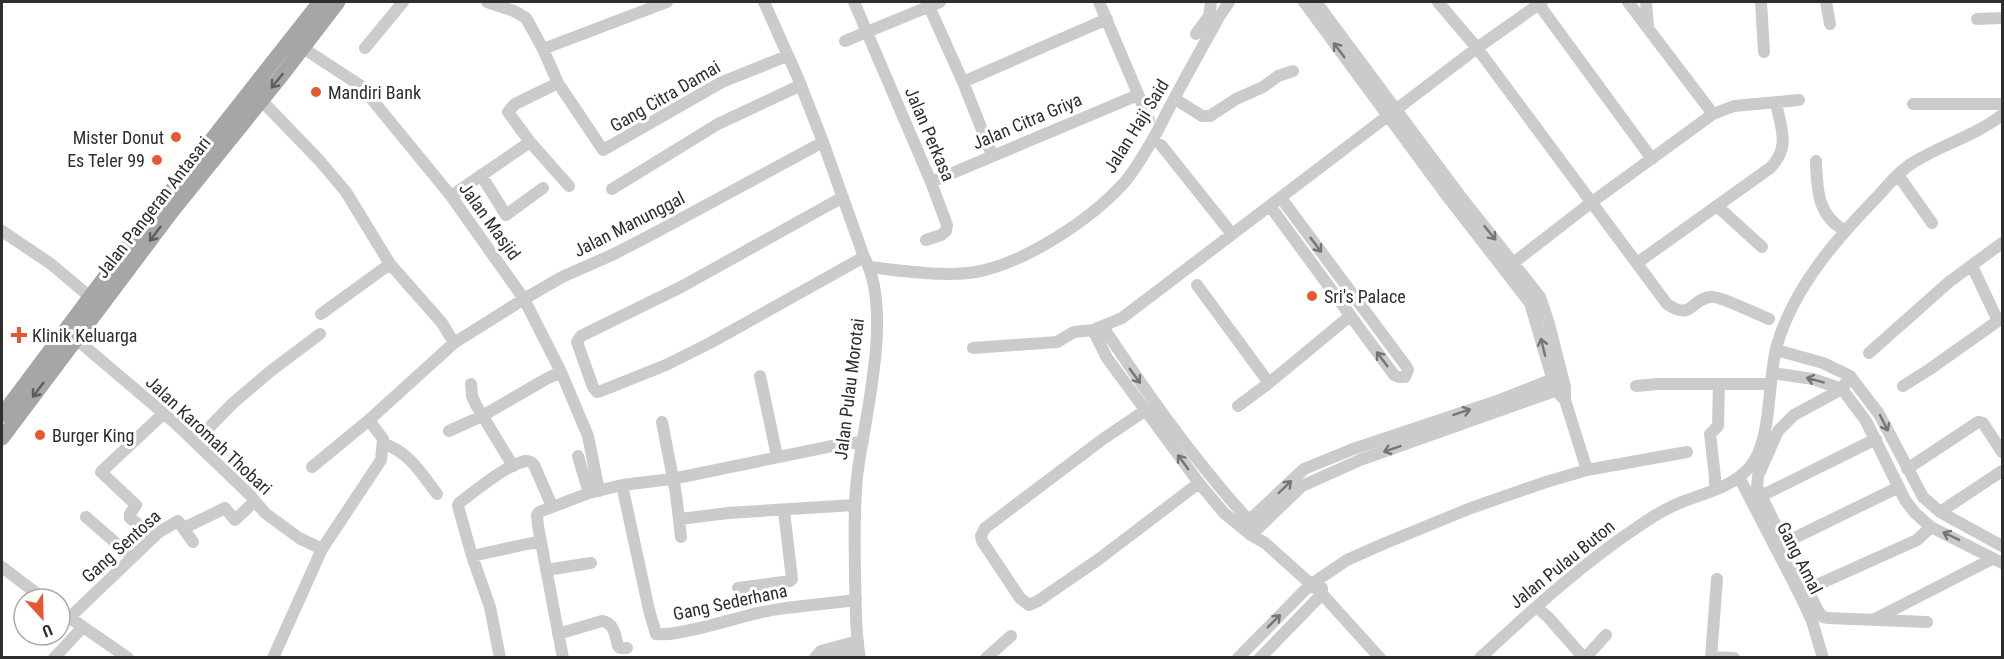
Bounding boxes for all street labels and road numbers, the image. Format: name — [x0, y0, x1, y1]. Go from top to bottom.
street label: Gang Citra Damai — [606, 56, 724, 136]
street label: Jalan Haji Said — [1099, 75, 1173, 177]
street label: Jalan Perkasa — [901, 84, 959, 184]
street label: Jalan Citra Griya — [969, 89, 1085, 153]
street label: Jalan Pangeran Antasari — [91, 132, 215, 282]
street label: Jalan Masjid — [455, 178, 525, 264]
street label: Jalan Manunggal — [570, 187, 688, 261]
street label: Jalan Pulau Morotai — [830, 317, 868, 461]
street label: Jalan Karomah Thobari — [142, 371, 276, 499]
street label: Gang Sentosa — [77, 505, 165, 587]
street label: Jalan Pulau Buton — [1505, 515, 1619, 613]
street label: Gang Amal — [1773, 519, 1827, 597]
street label: Gang Sederhana — [671, 580, 789, 624]

